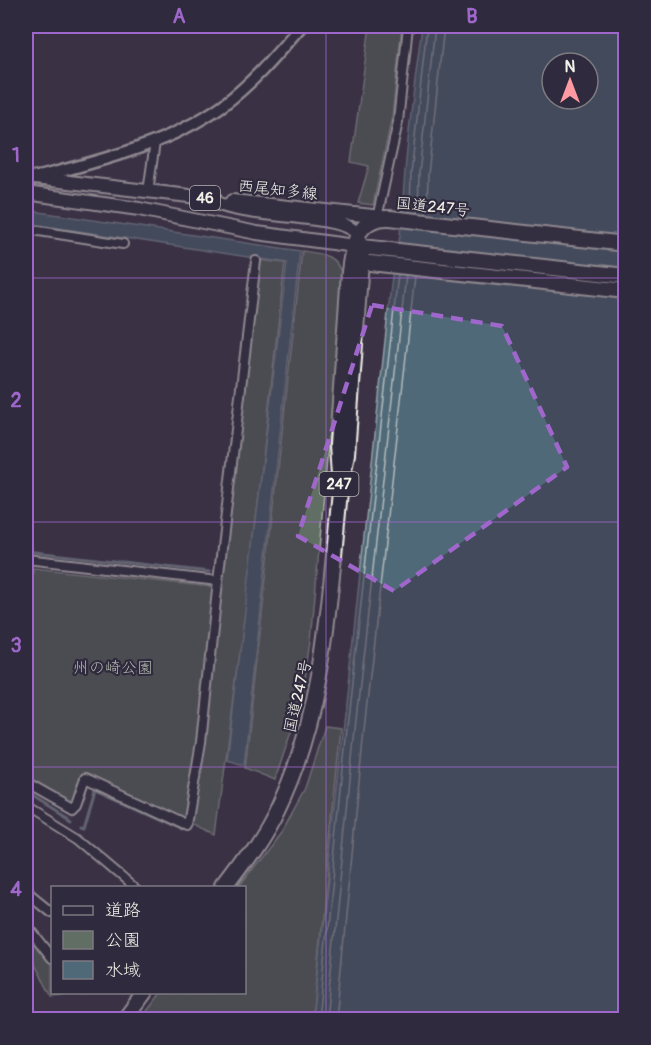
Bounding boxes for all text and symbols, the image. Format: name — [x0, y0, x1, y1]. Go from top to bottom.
text: A — [173, 4, 186, 29]
text: B — [466, 4, 478, 29]
north arrow — [540, 51, 600, 111]
text: N — [565, 57, 576, 77]
text: 1 — [12, 143, 20, 168]
street label: 西尾知多線 — [237, 176, 319, 204]
road number: 46 — [190, 186, 220, 210]
street label: 国道247号 — [395, 193, 471, 221]
text: 2 — [10, 388, 22, 413]
road number: 247 — [320, 472, 358, 496]
text: 3 — [10, 633, 22, 658]
park label: 州の崎公園 — [73, 658, 153, 678]
street label: 国道247号 — [280, 658, 316, 735]
text: 4 — [10, 877, 22, 902]
legend — [51, 886, 246, 994]
text: 道路 — [105, 899, 141, 922]
text: 公園 — [105, 929, 141, 952]
text: 水域 — [105, 959, 141, 982]

